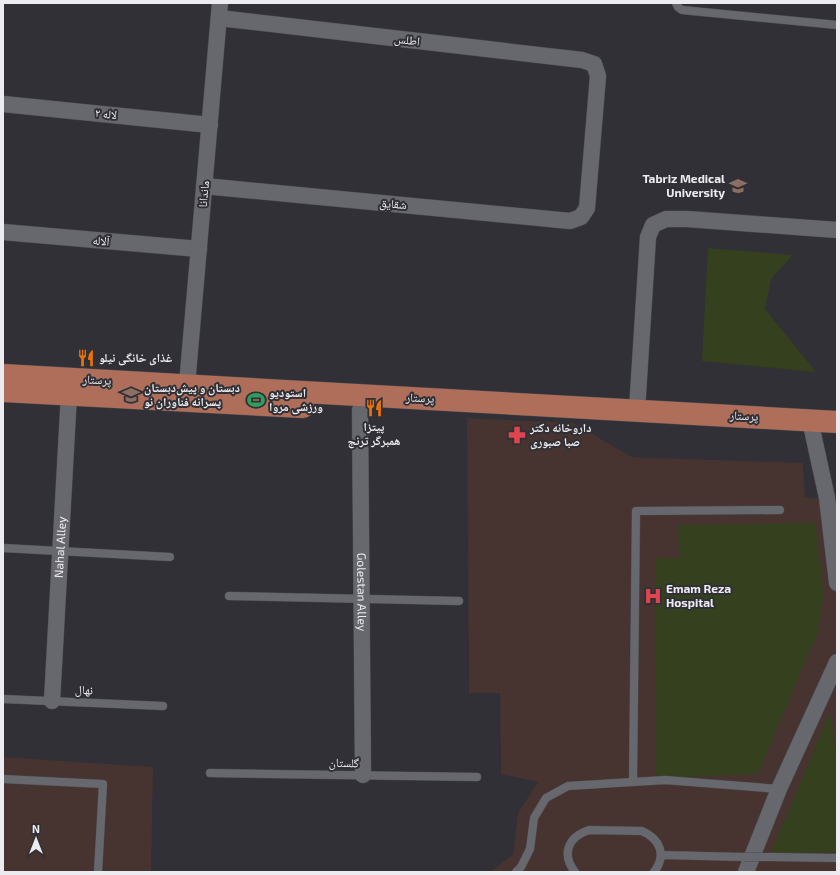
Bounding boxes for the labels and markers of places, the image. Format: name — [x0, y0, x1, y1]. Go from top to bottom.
place label: Tabriz Medical University — [642, 171, 725, 200]
school or university icon: Tabriz Medical University — [728, 176, 748, 196]
restaurant icon: غذای خانگی نیلو — [76, 348, 96, 368]
place label: غذای خانگی نیلو — [99, 350, 172, 366]
place label: دبستان و پیش‌دبستان پسرانه فناوران نو — [144, 380, 240, 410]
school or university icon: دبستان و پیش‌دبستان پسرانه فناوران نو — [121, 385, 141, 405]
place label: استودیو ورزشی مروا — [269, 385, 323, 415]
sports icon: استودیو ورزشی مروا — [246, 390, 266, 410]
restaurant icon: پیتزا همبرگر ترنج — [364, 398, 384, 418]
place label: پیتزا همبرگر ترنج — [348, 419, 400, 449]
place label: داروخانه دکتر صبا صبوری — [529, 420, 591, 450]
pharmacy icon: داروخانه دکتر صبا صبوری — [507, 425, 527, 445]
place label: Emam Reza Hospital — [666, 581, 731, 609]
hospital icon: Emam Reza Hospital — [643, 586, 663, 606]

